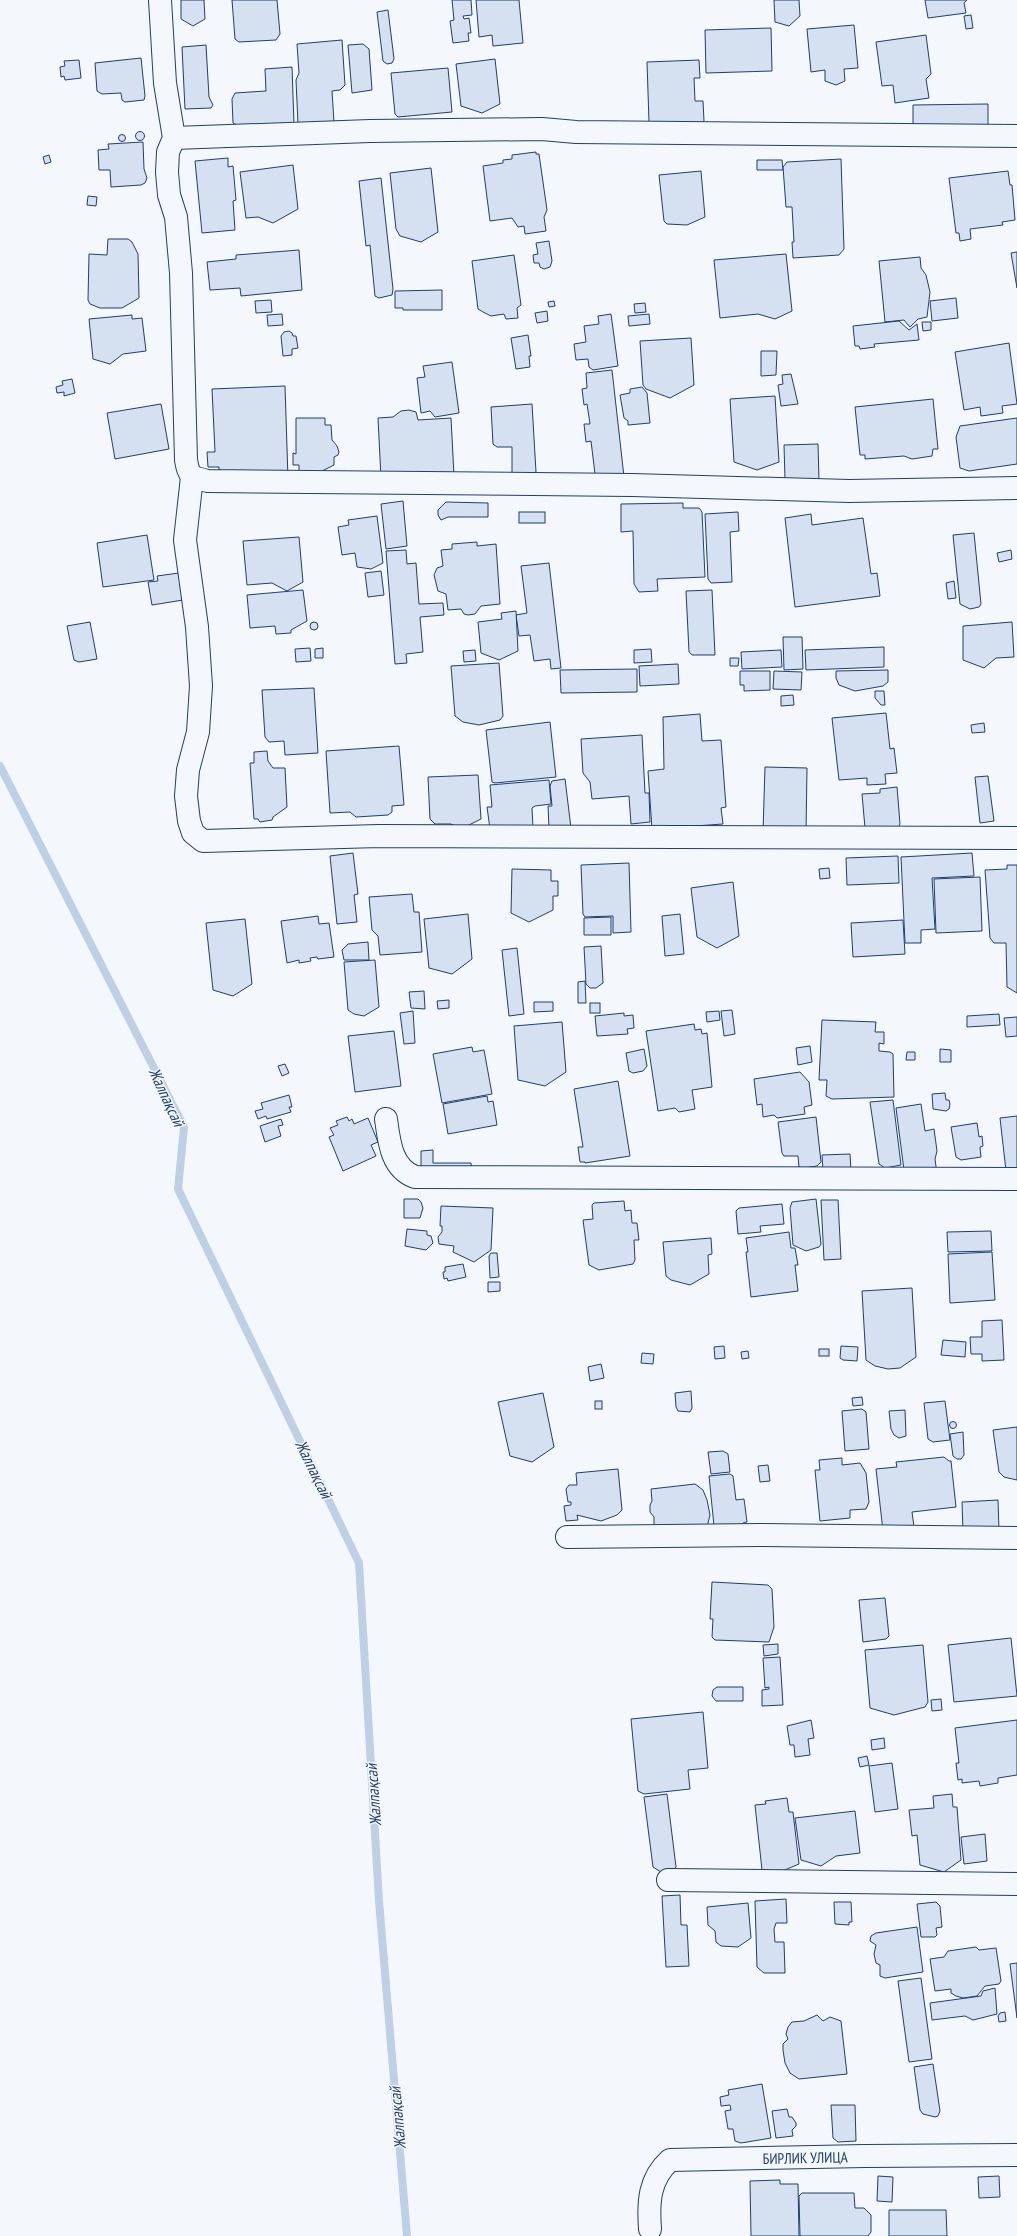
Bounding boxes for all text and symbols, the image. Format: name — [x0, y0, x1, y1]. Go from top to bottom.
water label: Жалпақсай — [144, 1064, 190, 1131]
water label: Жалпақсай — [291, 1436, 337, 1503]
water label: Жалпақсай — [361, 1761, 385, 1828]
water label: Жалпақсай — [384, 2084, 410, 2151]
street label: БИРЛИК УЛИЦА — [762, 2147, 849, 2168]

